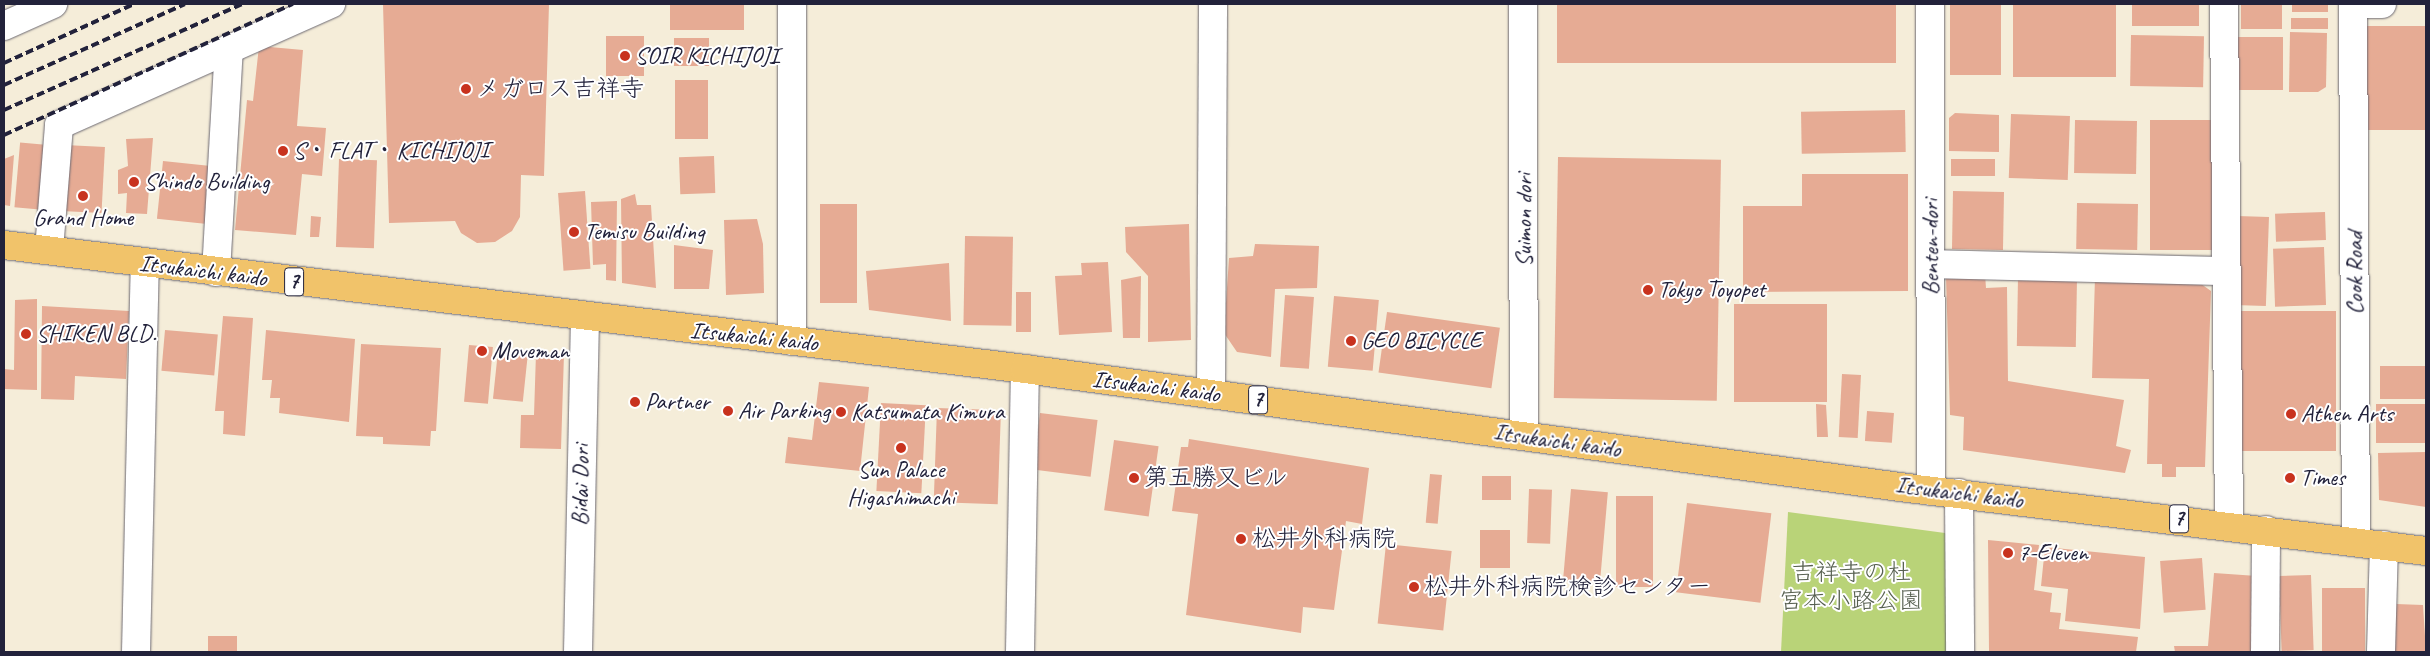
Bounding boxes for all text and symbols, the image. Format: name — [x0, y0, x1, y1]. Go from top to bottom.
place label: SOIR KICHIJOJI — [635, 42, 778, 70]
marker: SOIR KICHIJOJI — [619, 50, 631, 62]
place label: メガロス吉祥寺 — [476, 75, 644, 103]
marker: メガロス吉祥寺 — [460, 83, 472, 95]
place label: S・FLAT・KICHIJOJI — [293, 137, 489, 165]
marker: S・FLAT・KICHIJOJI — [277, 145, 289, 157]
place label: Shindo Building — [144, 168, 269, 196]
street label: Suimon dori — [1510, 173, 1538, 267]
marker: Shindo Building — [128, 176, 140, 188]
marker: Grand Home — [77, 190, 89, 202]
street label: Benten-dori — [1917, 199, 1945, 295]
place label: Grand Home — [33, 204, 133, 232]
place label: Temisu Building — [584, 218, 705, 246]
marker: Temisu Building — [568, 226, 580, 238]
street label: Cook Road — [2341, 231, 2369, 315]
street label: Itsukaichi kaido — [137, 249, 269, 293]
road number: 7 — [284, 262, 304, 302]
place label: Tokyo Toyopet — [1658, 276, 1765, 304]
marker: Tokyo Toyopet — [1642, 284, 1654, 296]
street label: Itsukaichi kaido — [688, 316, 820, 358]
place label: SHIKEN BLD. — [36, 320, 157, 348]
place label: GEO BICYCLE — [1361, 327, 1480, 355]
marker: SHIKEN BLD. — [20, 328, 32, 340]
marker: GEO BICYCLE — [1345, 335, 1357, 347]
place label: Moveman — [492, 337, 569, 365]
marker: Moveman — [476, 345, 488, 357]
street label: Itsukaichi kaido — [1090, 365, 1222, 409]
road number: 7 — [1248, 380, 1268, 420]
place label: Partner — [645, 388, 709, 416]
marker: Partner — [629, 396, 641, 408]
place label: Air Parking — [738, 397, 831, 425]
place label: Katsumata Kimura — [851, 398, 1002, 426]
place label: Athen Arts — [2301, 400, 2393, 428]
marker: Air Parking — [722, 405, 734, 417]
marker: Katsumata Kimura — [835, 406, 847, 418]
marker: Athen Arts — [2285, 408, 2297, 420]
street label: Itsukaichi kaido — [1491, 418, 1623, 464]
marker: Sun Palace Higashimachi — [895, 442, 907, 454]
street label: Bidai Dori — [566, 444, 596, 526]
place label: Sun Palace Higashimachi — [847, 456, 955, 512]
place label: 第五勝又ビル — [1144, 464, 1288, 492]
place label: Times — [2300, 464, 2345, 492]
street label: Itsukaichi kaido — [1893, 471, 2025, 515]
marker: 第五勝又ビル — [1128, 472, 1140, 484]
marker: Times — [2284, 472, 2296, 484]
road number: 7 — [2169, 499, 2189, 538]
place label: 松井外科病院 — [1252, 525, 1396, 553]
marker: 松井外科病院 — [1234, 532, 1248, 546]
place label: 7-Eleven — [2018, 539, 2088, 567]
marker: 7-Eleven — [2002, 547, 2014, 559]
park label: 吉祥寺の杜 宮本小路公園 — [1779, 559, 1923, 615]
place label: 松井外科病院検診センター — [1424, 573, 1712, 601]
marker: 松井外科病院検診センター — [1408, 581, 1420, 593]

